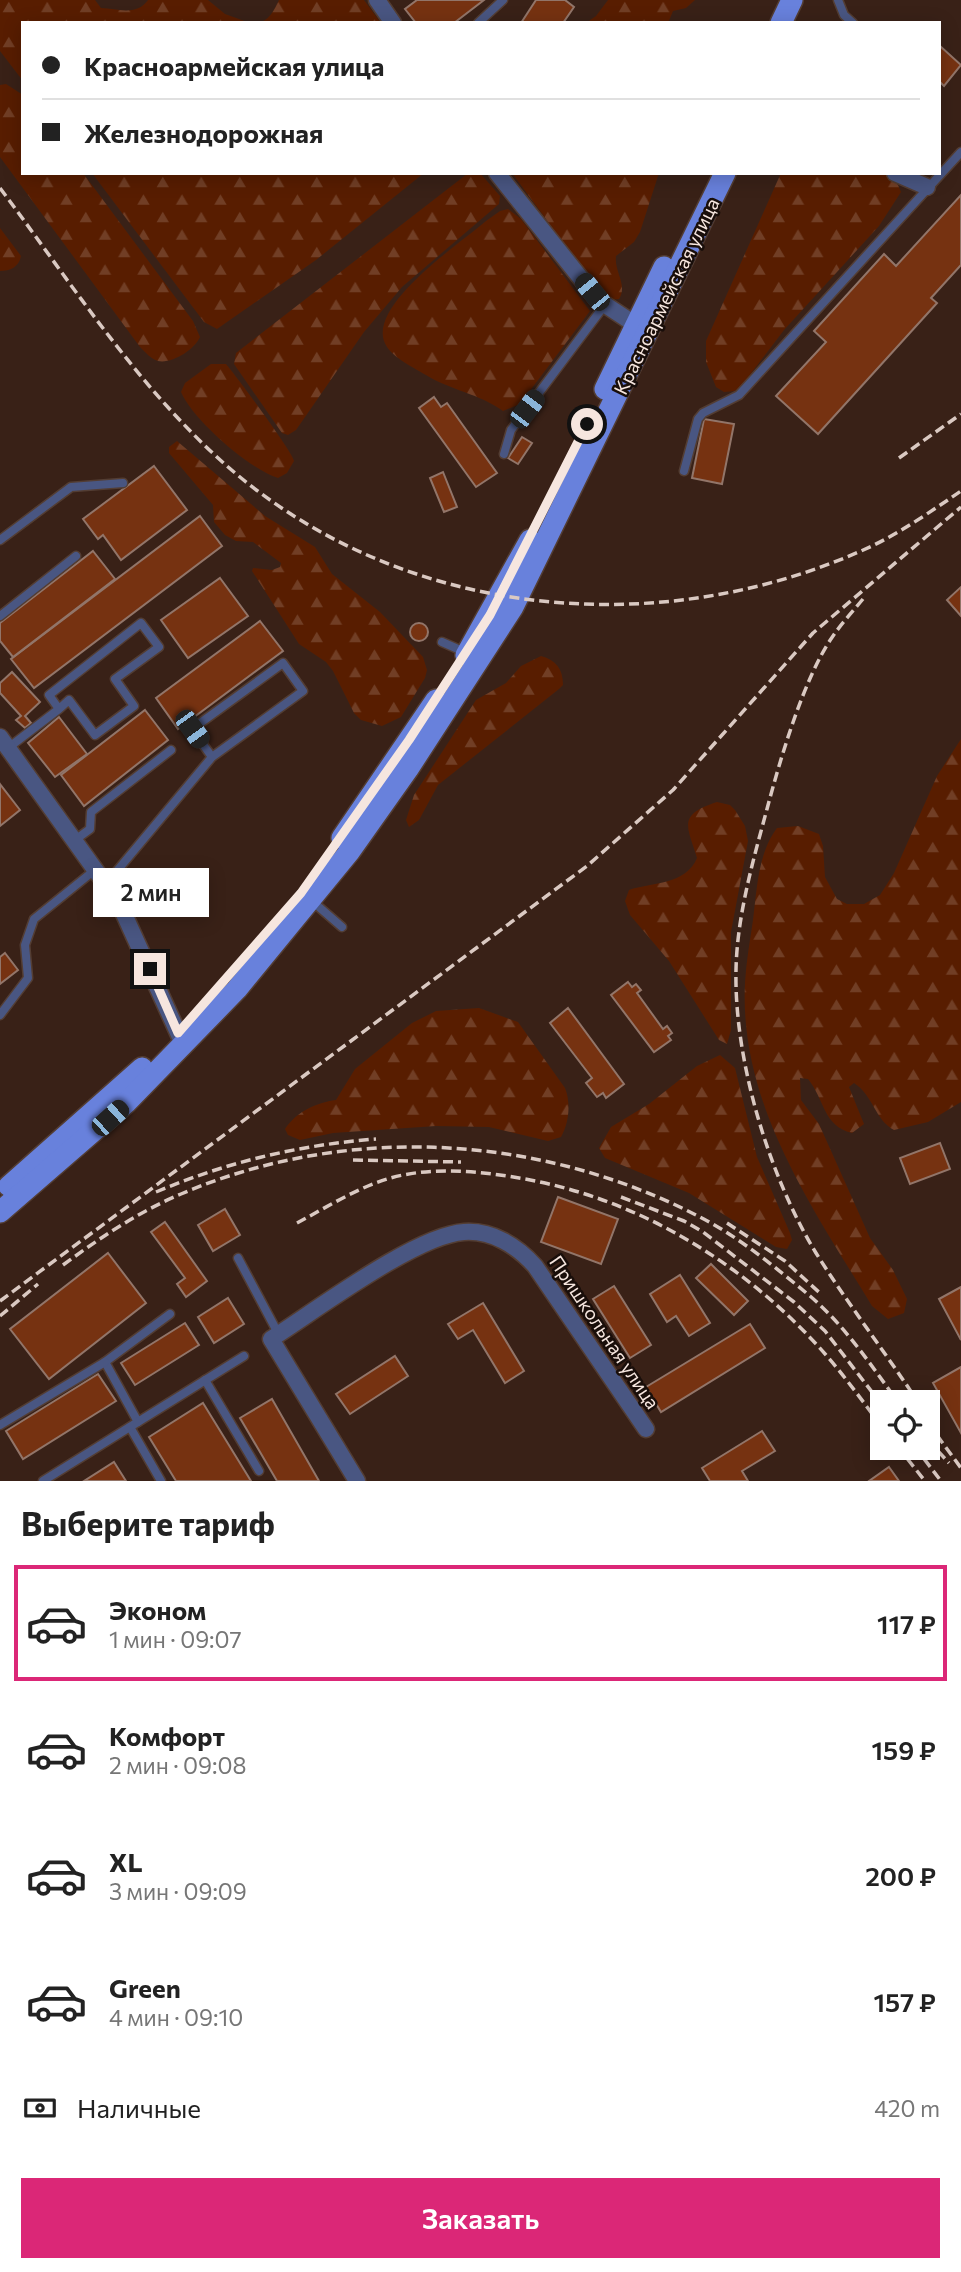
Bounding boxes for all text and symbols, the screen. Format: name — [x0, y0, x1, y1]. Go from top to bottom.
text: Красноармейская улица — [84, 50, 384, 81]
text: Железнодорожная — [84, 117, 323, 148]
street label: Красноармейская улица — [608, 194, 724, 398]
car — [571, 269, 614, 315]
car — [506, 386, 549, 432]
route start — [571, 408, 603, 440]
car — [172, 706, 213, 752]
callout: 2 мин — [92, 867, 208, 916]
text: 2 мин — [121, 878, 181, 906]
route end — [134, 953, 166, 985]
car — [88, 1096, 133, 1140]
street label: Пришкольная улица — [545, 1251, 665, 1413]
map controls — [870, 1390, 940, 1460]
button: locate — [870, 1390, 940, 1460]
text: Выберите тариф — [21, 1503, 275, 1543]
icon: car — [25, 1592, 88, 1655]
text: Эконом — [109, 1594, 206, 1625]
text: 117 ₽ — [877, 1608, 936, 1639]
text: 1 мин · 09:07 — [109, 1625, 242, 1653]
icon: car — [25, 1718, 88, 1781]
text: Комфорт — [109, 1720, 225, 1751]
text: 159 ₽ — [872, 1734, 936, 1765]
text: 2 мин · 09:08 — [109, 1751, 246, 1779]
icon: car — [25, 1844, 88, 1907]
text: XL — [109, 1846, 143, 1877]
text: 200 ₽ — [865, 1860, 936, 1891]
text: 3 мин · 09:09 — [109, 1877, 247, 1905]
icon: car — [25, 1970, 88, 2033]
text: Green — [109, 1972, 181, 2003]
text: 157 ₽ — [873, 1986, 936, 2017]
text: 4 мин · 09:10 — [109, 2003, 243, 2031]
icon: cash — [21, 2089, 59, 2127]
text: Наличные — [77, 2092, 201, 2123]
text: 420 m — [874, 2094, 940, 2122]
button: Заказать — [21, 2178, 940, 2258]

